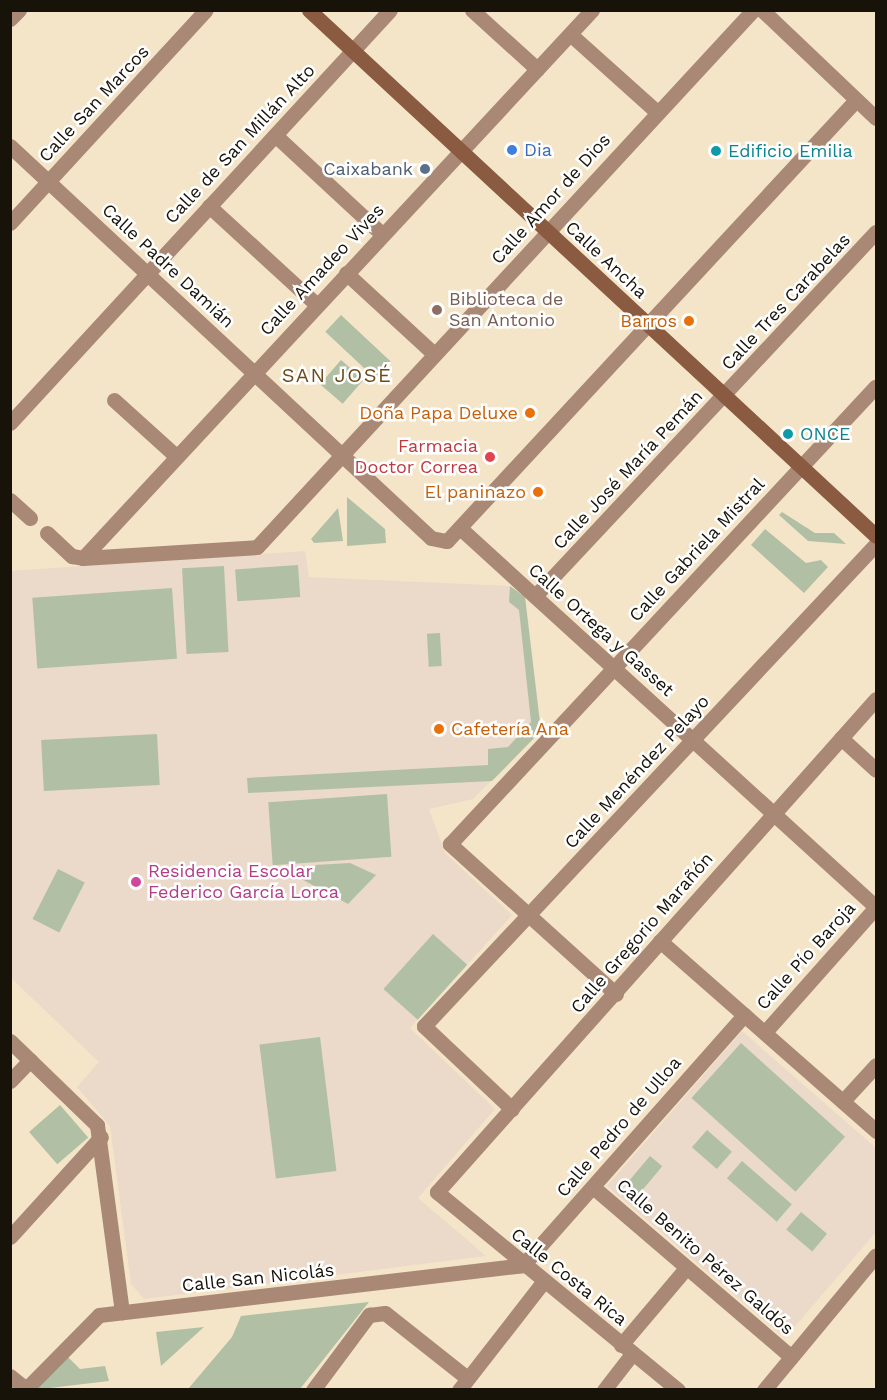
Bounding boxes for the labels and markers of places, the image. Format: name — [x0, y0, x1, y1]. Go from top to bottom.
place label: Dia — [524, 139, 552, 161]
place label: Edificio Emilia — [728, 140, 853, 162]
marker: Dia — [505, 143, 519, 157]
marker: Edificio Emilia — [709, 144, 723, 158]
place label: Caixabank — [323, 158, 413, 180]
marker: Caixabank — [418, 162, 432, 176]
place label: Biblioteca de San Antonio — [449, 289, 564, 332]
marker: Biblioteca de San Antonio — [430, 303, 444, 317]
place label: Barros — [620, 310, 677, 332]
marker: Barros — [682, 314, 696, 328]
place label: Doña Papa Deluxe — [358, 402, 518, 424]
marker: Doña Papa Deluxe — [523, 406, 537, 420]
place label: ONCE — [800, 423, 851, 445]
marker: ONCE — [781, 427, 795, 441]
place label: Farmacia Doctor Correa — [354, 436, 478, 478]
marker: Farmacia Doctor Correa — [483, 450, 497, 464]
place label: El paninazo — [424, 481, 526, 503]
marker: El paninazo — [531, 485, 545, 499]
place label: Cafetería Ana — [451, 718, 570, 740]
marker: Cafetería Ana — [432, 722, 446, 736]
place label: Residencia Escolar Federico García Lorca — [148, 861, 339, 904]
marker: Residencia Escolar Federico García Lorca — [129, 875, 143, 889]

